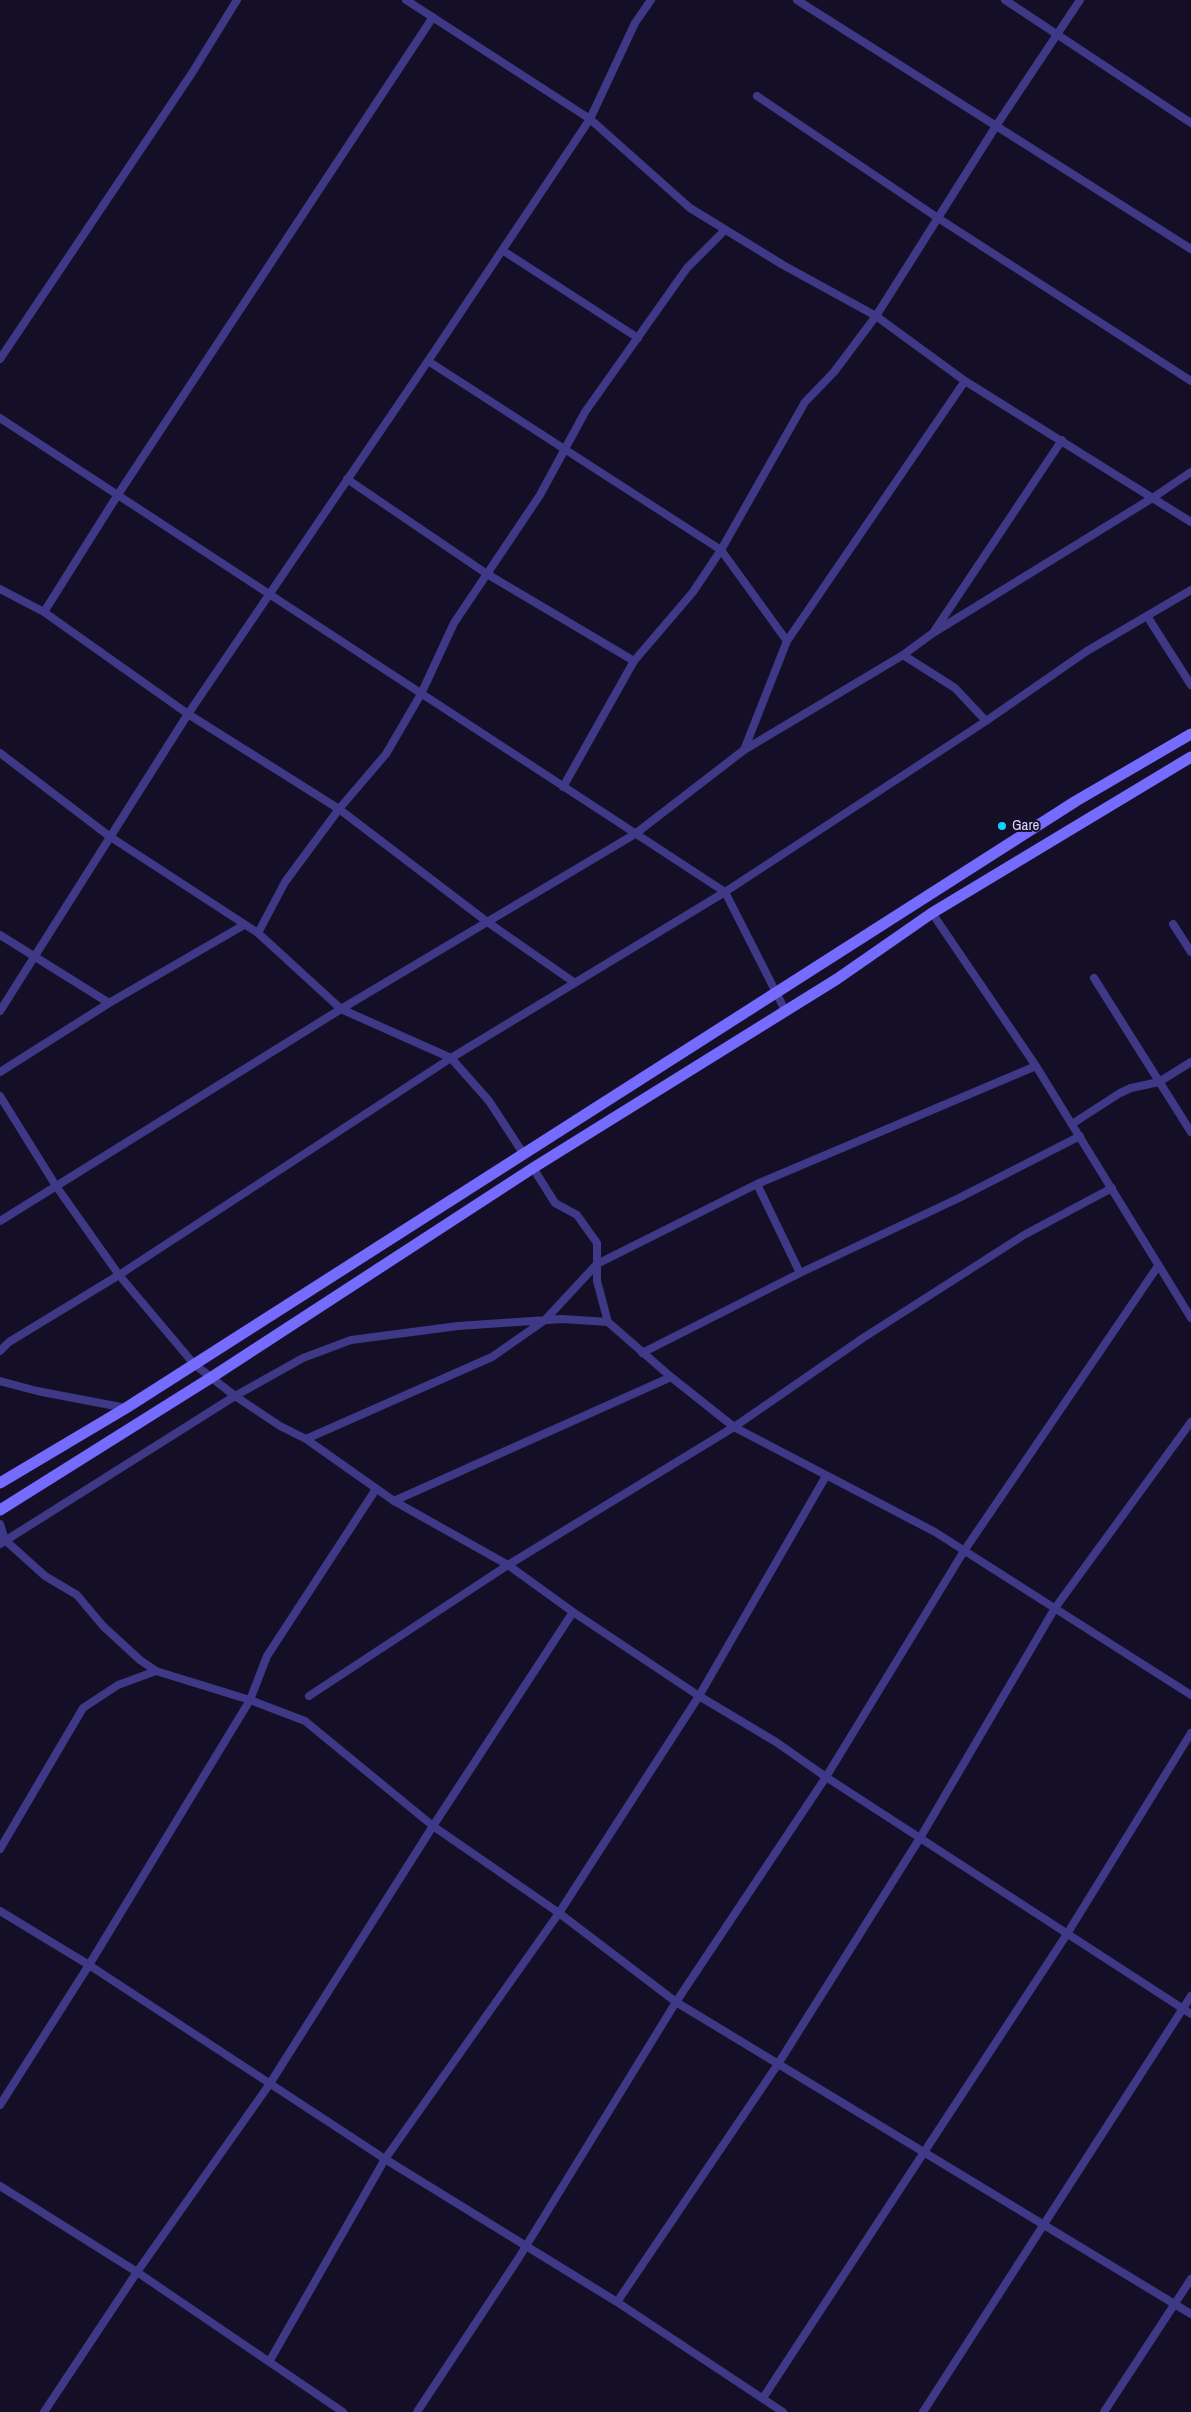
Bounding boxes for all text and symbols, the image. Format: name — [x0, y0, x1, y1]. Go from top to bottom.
place label: Gare — [1012, 817, 1039, 835]
marker: Gare — [996, 820, 1008, 832]

